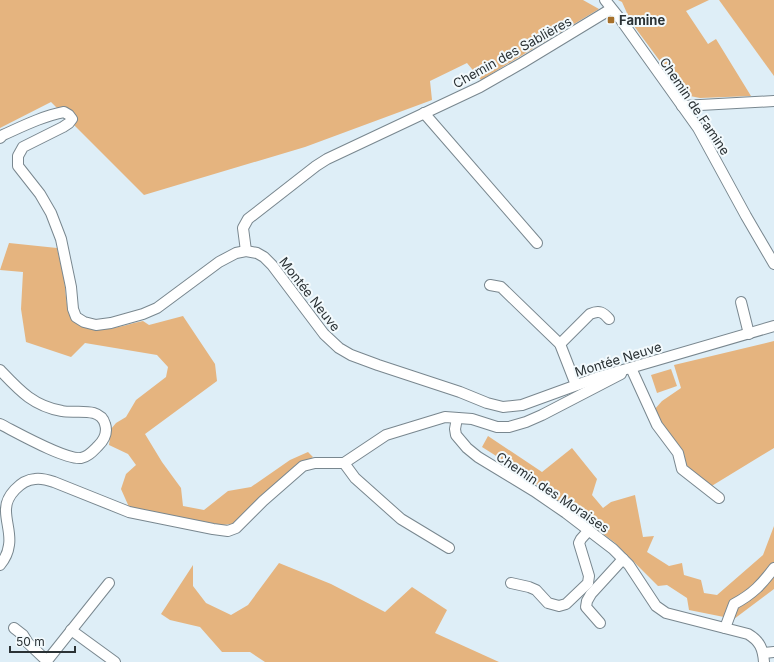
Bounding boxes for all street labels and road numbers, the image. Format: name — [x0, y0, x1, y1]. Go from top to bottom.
street label: Chemin des Sablières — [450, 13, 574, 91]
street label: Chemin de Famine — [656, 54, 734, 158]
street label: Montée Neuve — [276, 254, 344, 334]
street label: Montée Neuve — [573, 338, 663, 380]
street label: Chemin des Moraises — [493, 448, 613, 536]

